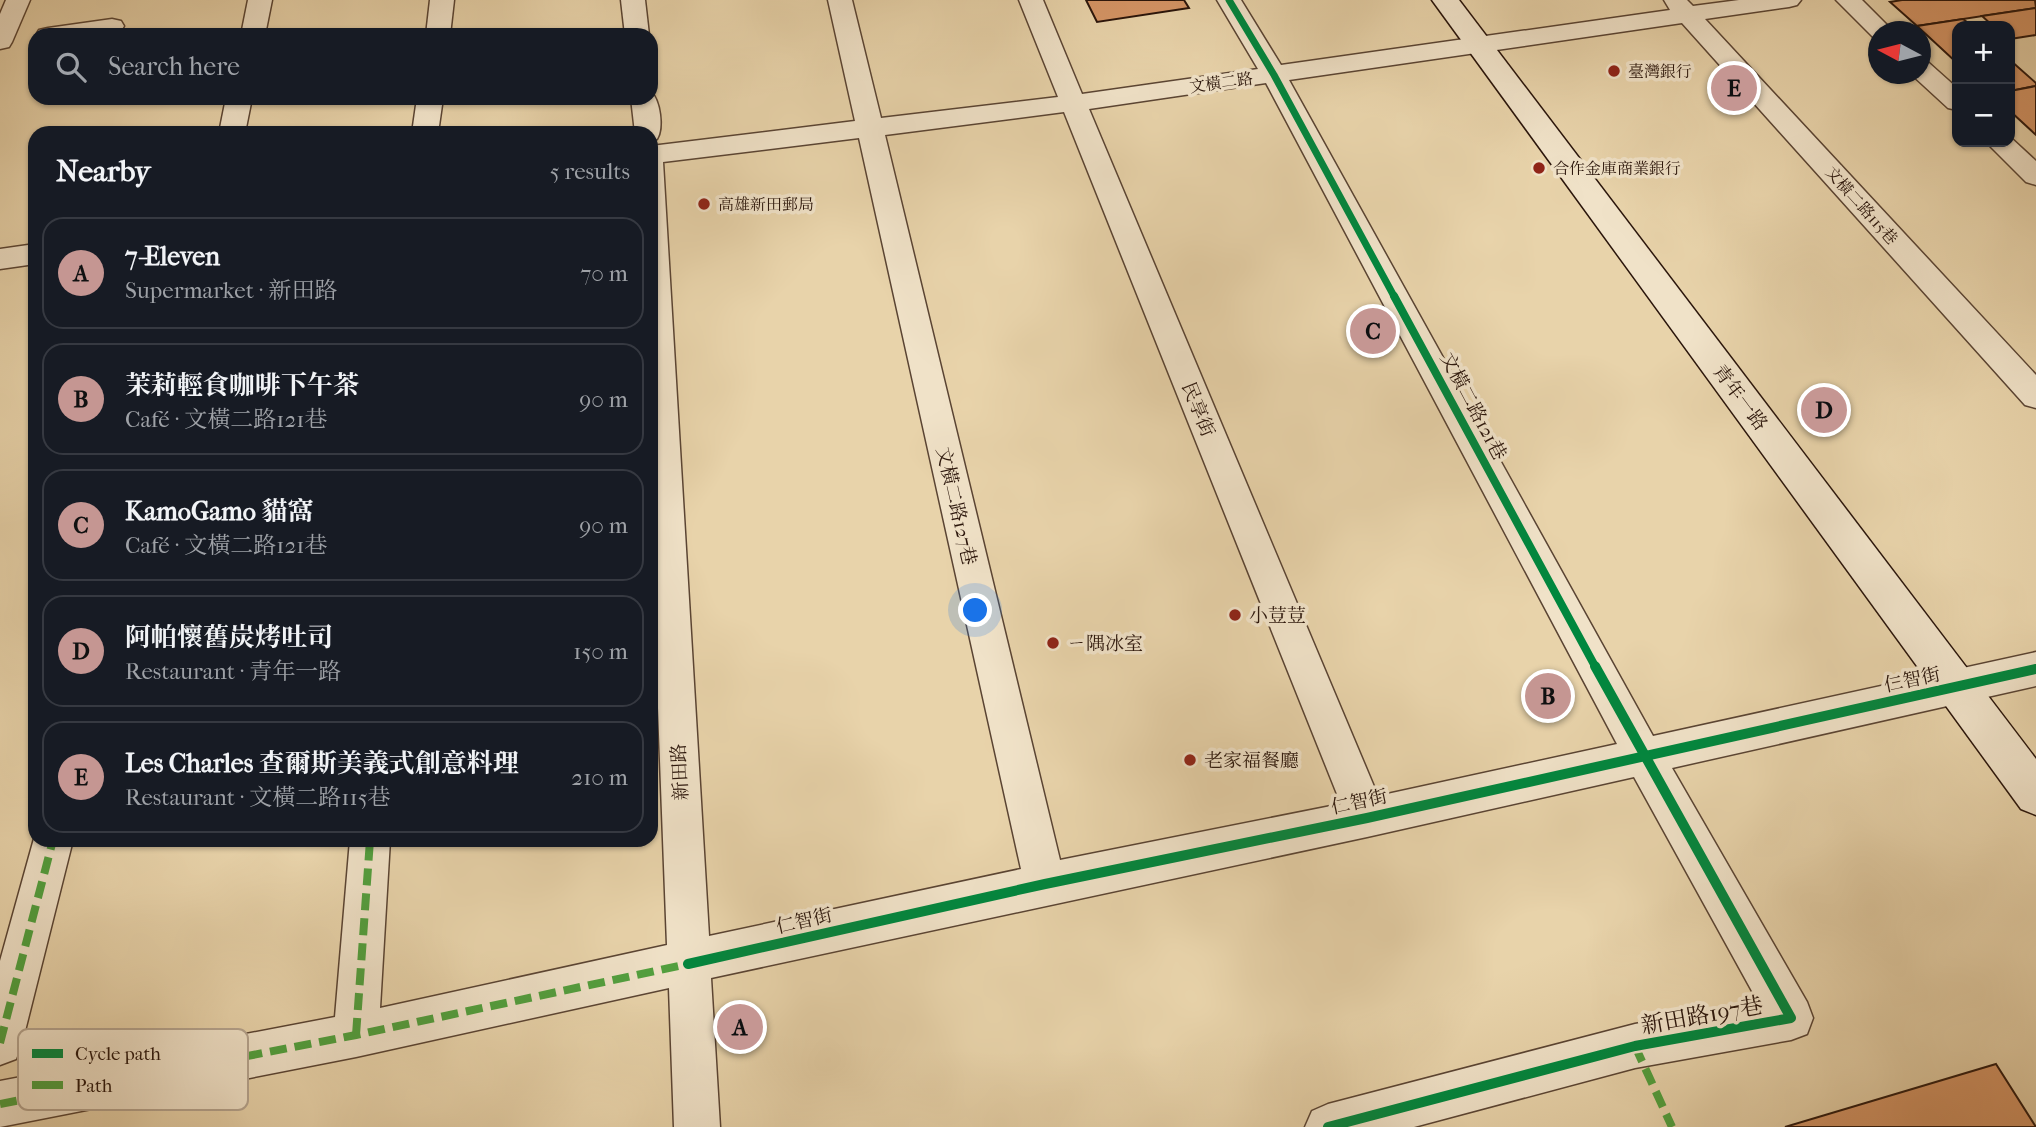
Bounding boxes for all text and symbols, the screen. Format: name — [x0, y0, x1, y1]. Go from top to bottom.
north arrow — [1868, 21, 1931, 84]
map controls — [1952, 21, 2015, 147]
button: + — [1952, 21, 2015, 84]
search box — [28, 28, 658, 105]
icon: search — [52, 48, 90, 86]
text: Search here — [108, 51, 240, 82]
place label: 臺灣銀行 — [1628, 62, 1692, 81]
pin: E — [1711, 62, 1757, 114]
marker: 臺灣銀行 — [1606, 63, 1622, 79]
street label: 文橫二路 — [1188, 69, 1254, 96]
button: − — [1952, 84, 2015, 147]
text: Nearby — [56, 154, 151, 189]
text: 5 results — [550, 158, 630, 185]
place label: 合作金庫商業銀行 — [1553, 159, 1681, 178]
marker: 合作金庫商業銀行 — [1531, 160, 1547, 176]
street label: 文橫二路115巷 — [1822, 162, 1902, 248]
place label: 高雄新田郵局 — [718, 195, 814, 214]
marker: 高雄新田郵局 — [696, 196, 712, 212]
text: 7-Eleven — [125, 241, 220, 272]
text: A — [74, 260, 88, 287]
text: 70 m — [580, 260, 628, 287]
text: Supermarket · 新田路 — [125, 277, 337, 304]
pin: C — [1350, 305, 1396, 357]
street label: 文橫二路121巷 — [1436, 349, 1511, 464]
street label: 青年一路 — [1709, 361, 1772, 435]
text: 茉莉輕食咖啡下午茶 — [125, 370, 359, 401]
street label: 民享街 — [1177, 379, 1219, 440]
pin: D — [1801, 384, 1847, 436]
text: B — [74, 386, 88, 413]
text: 90 m — [579, 386, 628, 413]
text: Café · 文橫二路121巷 — [125, 406, 328, 433]
street label: 文橫二路127巷 — [932, 445, 980, 568]
text: KamoGamo 貓窩 — [125, 496, 314, 527]
text: C — [73, 512, 89, 539]
text: 90 m — [579, 512, 628, 539]
text: Café · 文橫二路121巷 — [125, 532, 328, 559]
your location — [958, 593, 992, 627]
place label: 小荳荳 — [1249, 605, 1306, 627]
marker: 小荳荳 — [1227, 607, 1243, 623]
text: 阿帕懷舊炭烤吐司 — [125, 622, 333, 653]
place label: ㄧ隅冰室 — [1067, 633, 1143, 655]
marker: ㄧ隅冰室 — [1045, 635, 1061, 651]
text: D — [72, 638, 90, 665]
text: 150 m — [573, 638, 628, 665]
text: Restaurant · 青年一路 — [125, 658, 341, 685]
street label: 仁智街 — [1882, 663, 1942, 697]
pin: B — [1525, 670, 1571, 722]
street label: 新田路 — [668, 743, 692, 801]
text: Les Charles 查爾斯美義式創意料理 — [125, 748, 519, 779]
place label: 老家福餐廳 — [1204, 750, 1299, 772]
marker: 老家福餐廳 — [1182, 752, 1198, 768]
text: E — [74, 764, 88, 791]
text: 210 m — [571, 764, 628, 791]
text: Restaurant · 文橫二路115巷 — [125, 784, 391, 811]
street label: 仁智街 — [1329, 785, 1389, 819]
street label: 仁智街 — [774, 904, 834, 938]
street label: 新田路197巷 — [1639, 991, 1765, 1039]
pin: A — [717, 1001, 763, 1053]
legend — [18, 1029, 248, 1110]
text: Cycle path — [75, 1043, 161, 1065]
text: Path — [75, 1075, 113, 1097]

